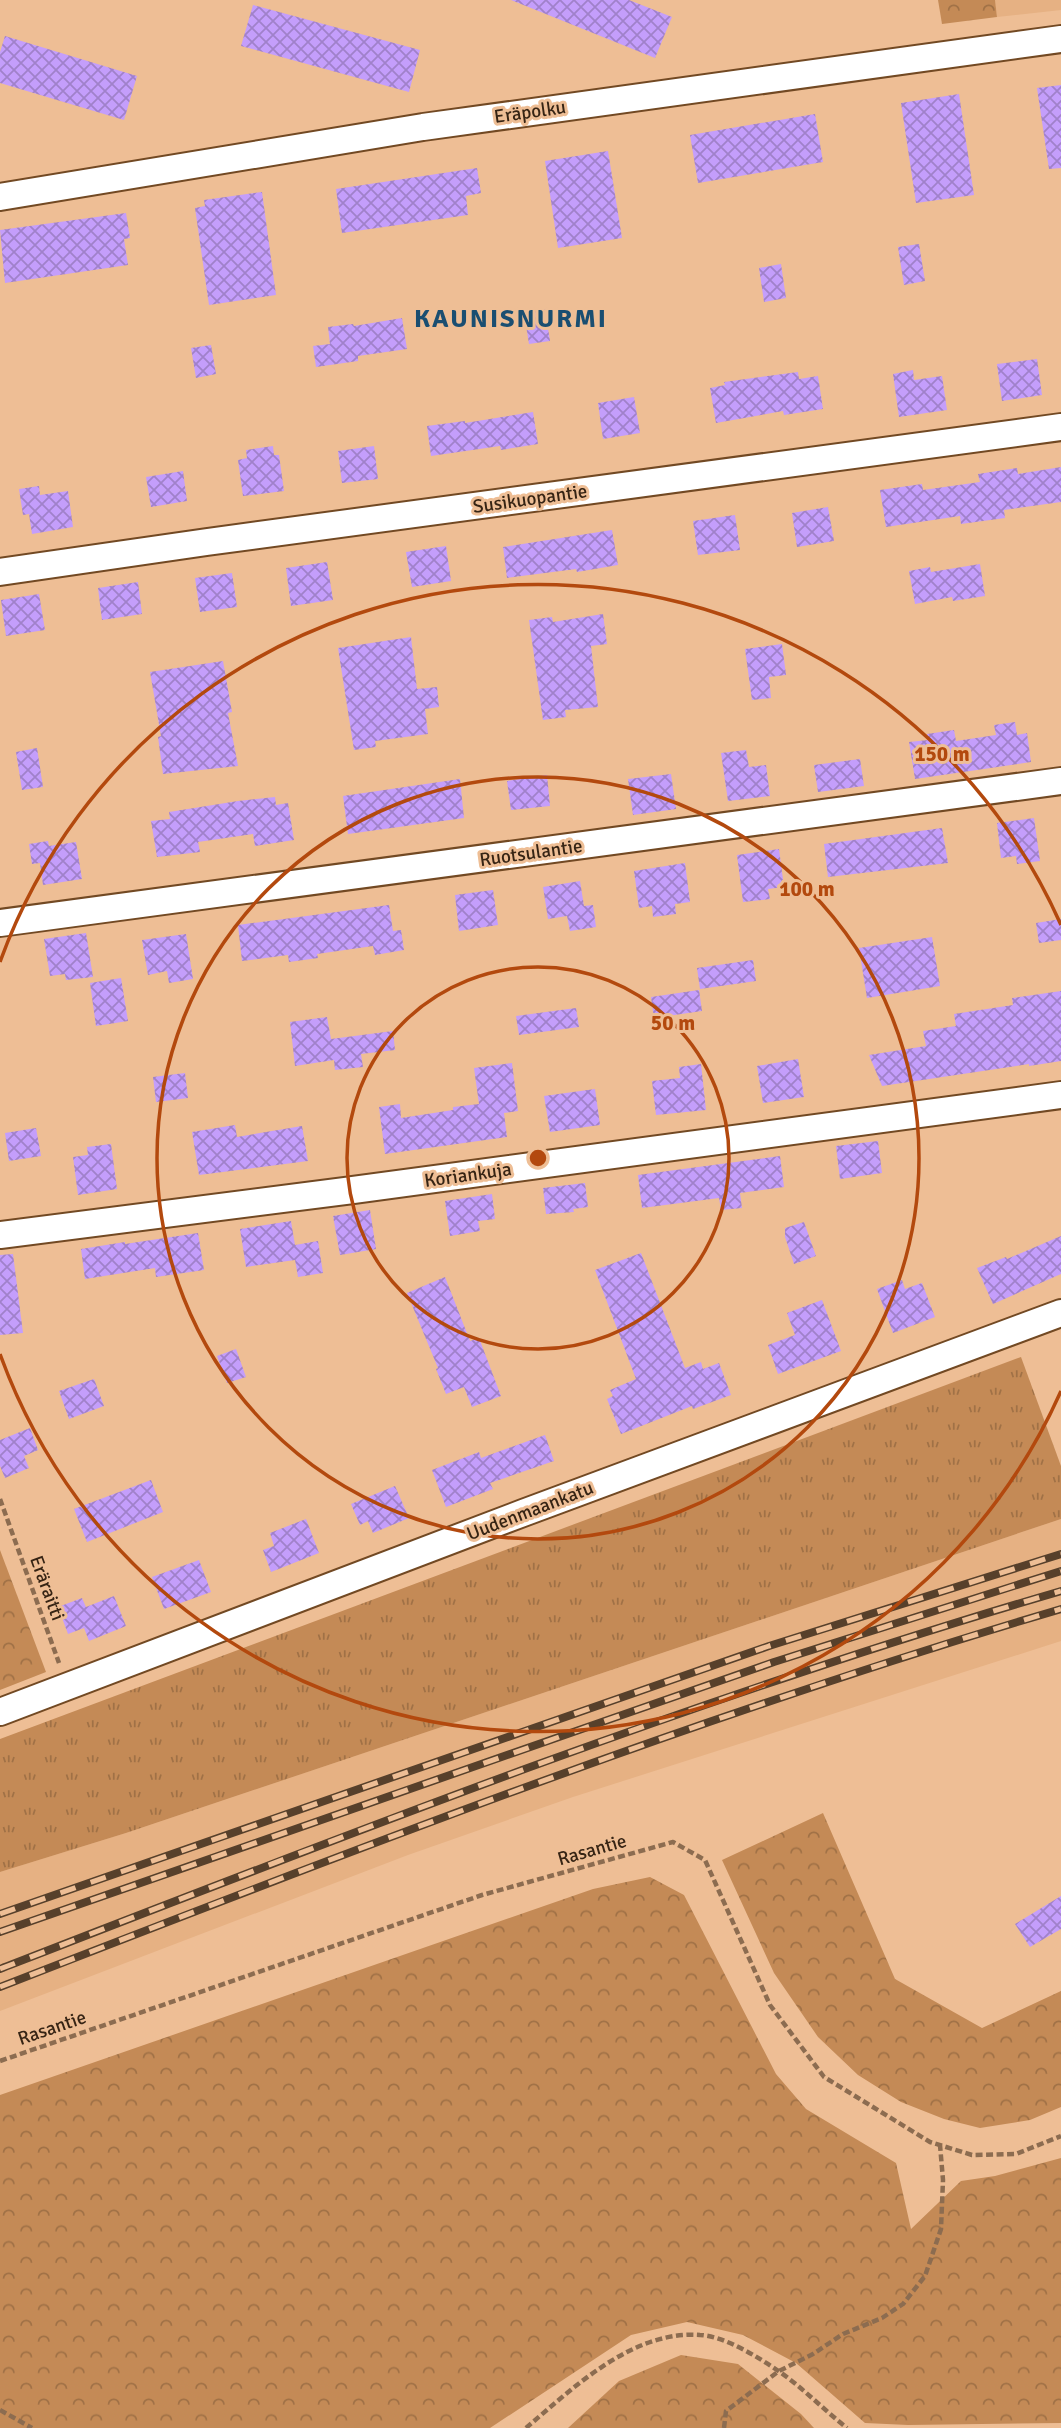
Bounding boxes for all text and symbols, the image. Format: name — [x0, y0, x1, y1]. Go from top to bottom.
street label: Eräpolku — [492, 95, 568, 129]
district label: KAUNISNURMI — [414, 303, 608, 335]
street label: Susikuopantie — [471, 479, 589, 519]
text: 150 m — [914, 741, 970, 767]
street label: Ruotsulantie — [478, 834, 584, 872]
text: 100 m — [779, 876, 835, 902]
text: 50 m — [651, 1010, 695, 1036]
centre of rings — [526, 1146, 550, 1170]
street label: Koriankuja — [423, 1157, 513, 1193]
street label: Uudenmaankatu — [463, 1476, 597, 1546]
street label: Eräraitti — [24, 1552, 70, 1624]
street label: Rasantie — [555, 1829, 629, 1871]
street label: Rasantie — [15, 2005, 89, 2051]

